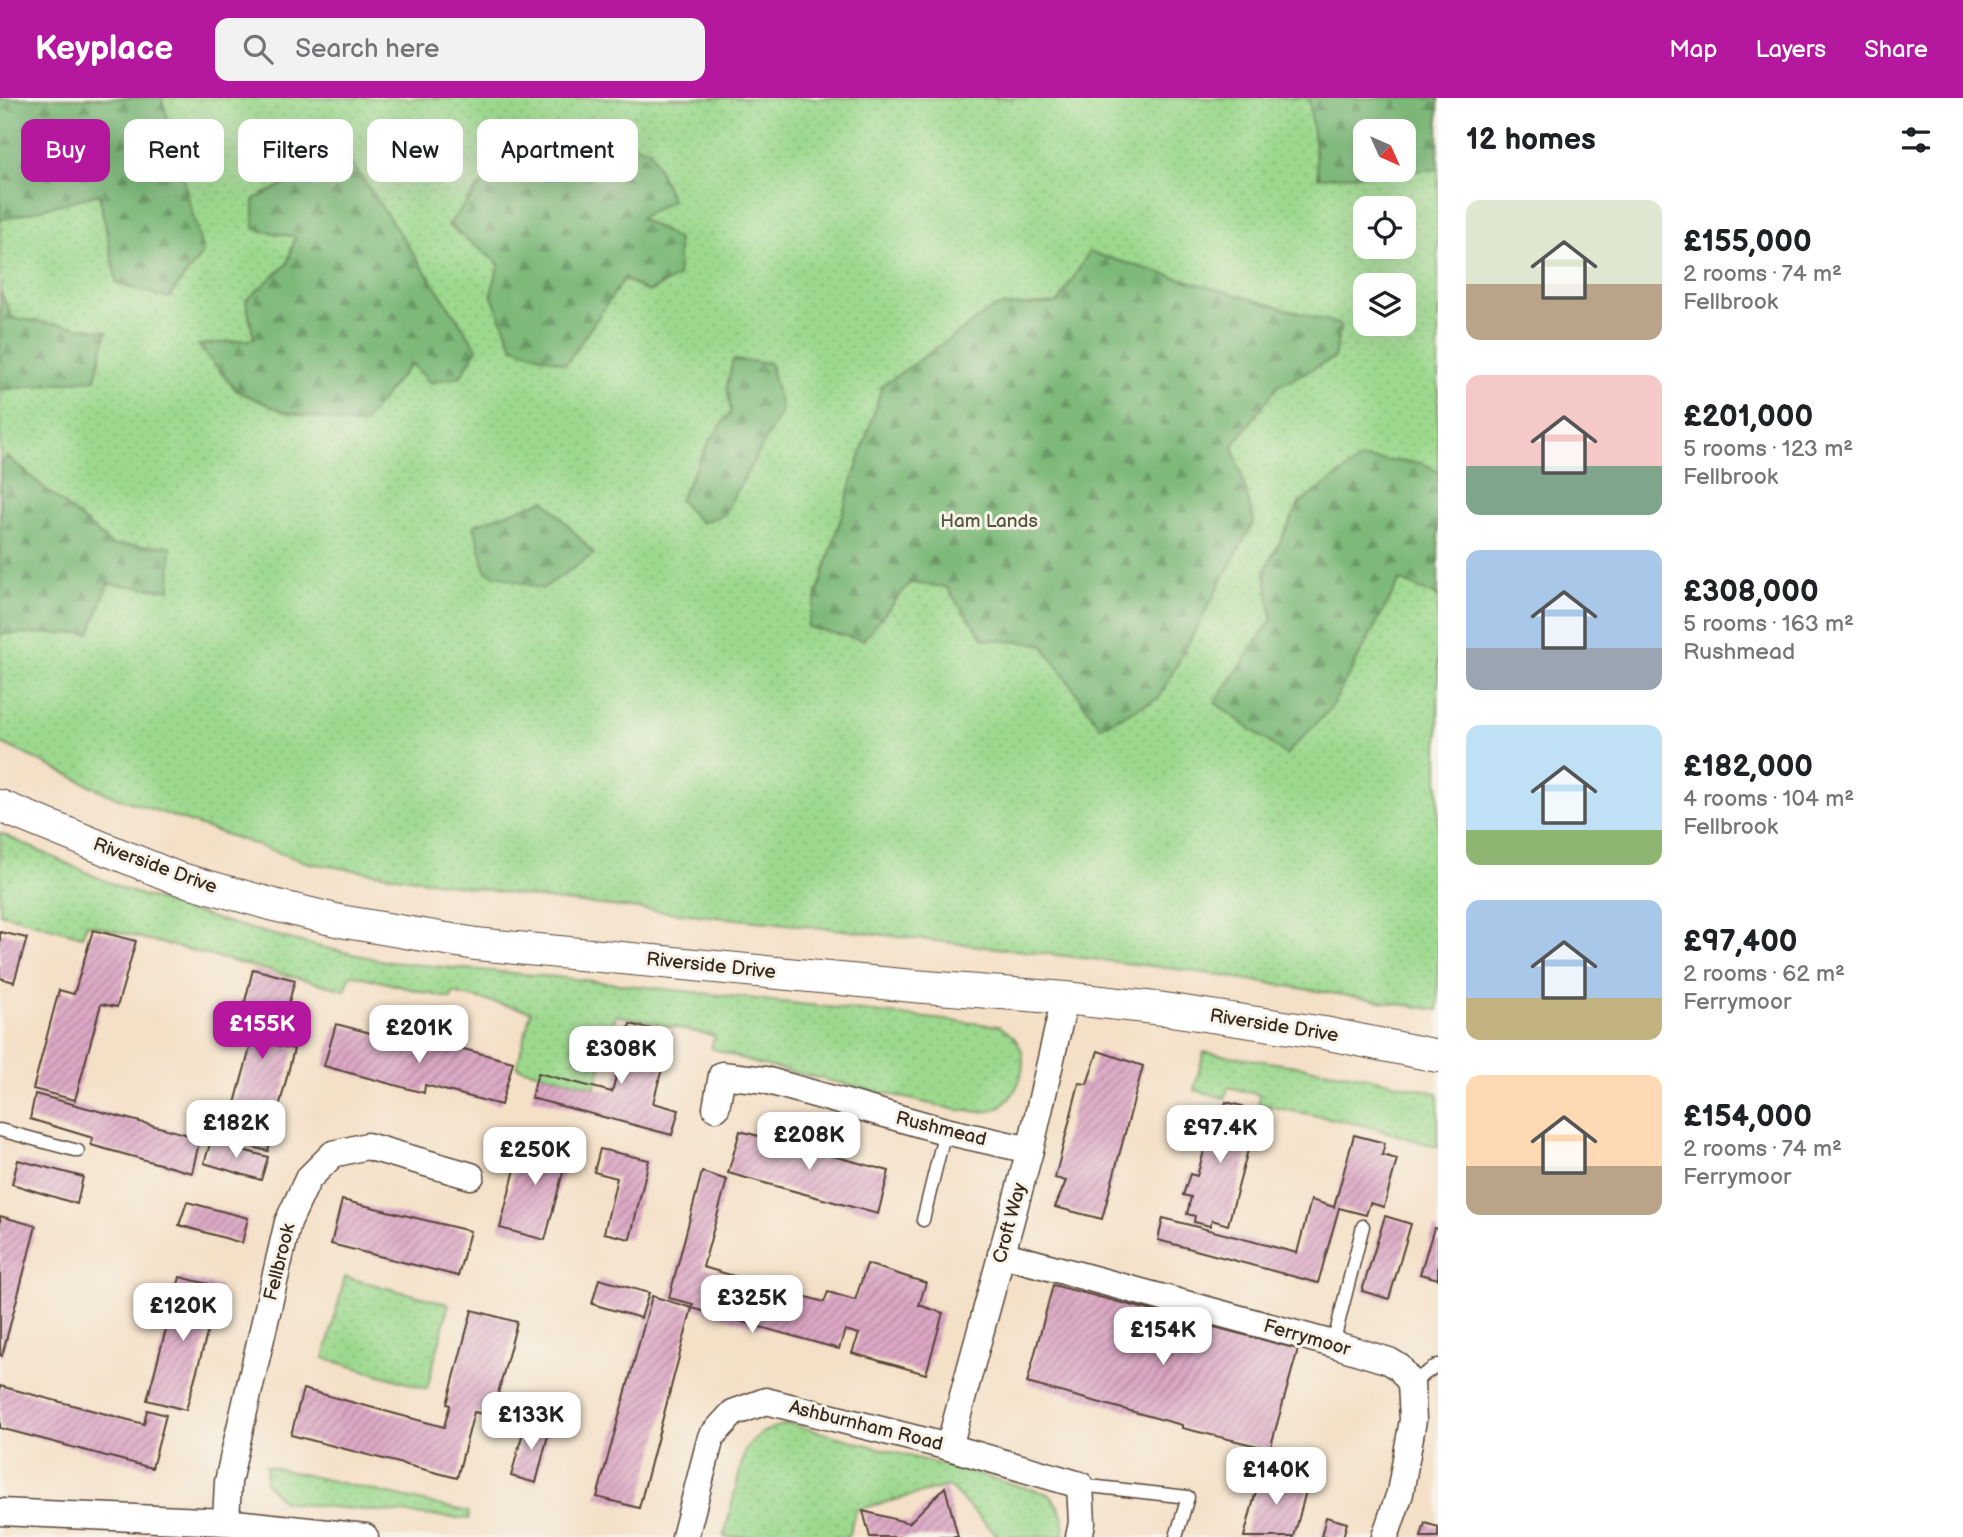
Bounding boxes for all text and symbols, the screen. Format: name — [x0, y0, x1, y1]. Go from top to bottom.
search box — [215, 18, 705, 81]
text: Keyplace — [35, 29, 173, 69]
icon: search — [239, 30, 277, 68]
text: Search here — [295, 34, 439, 65]
text: Map — [1669, 35, 1717, 64]
text: Layers — [1755, 35, 1826, 64]
text: Share — [1864, 35, 1928, 64]
chip: Buy — [21, 119, 110, 182]
chip: Rent — [124, 119, 224, 182]
chip: Filters — [238, 119, 353, 182]
chip: New — [367, 119, 463, 182]
chip: Apartment — [477, 119, 638, 182]
north arrow — [1353, 119, 1416, 182]
map controls — [1353, 119, 1416, 336]
icon: filters — [1897, 121, 1935, 159]
text: 12 homes — [1466, 122, 1596, 158]
button: locate — [1353, 196, 1416, 259]
text: £155,000 — [1683, 224, 1812, 260]
icon: home — [1522, 228, 1606, 312]
text: 2 rooms · 74 m² — [1683, 260, 1842, 288]
button: layers — [1353, 273, 1416, 336]
text: Fellbrook — [1683, 288, 1778, 316]
text: £201,000 — [1683, 399, 1813, 435]
icon: home — [1522, 403, 1606, 487]
text: 5 rooms · 123 m² — [1683, 435, 1853, 463]
text: Fellbrook — [1683, 463, 1778, 491]
park label: Ham Lands — [940, 510, 1038, 533]
text: £308,000 — [1683, 574, 1819, 610]
icon: home — [1522, 578, 1606, 662]
text: 5 rooms · 163 m² — [1683, 610, 1854, 638]
text: Rushmead — [1683, 638, 1795, 666]
text: £182,000 — [1683, 749, 1813, 785]
icon: home — [1522, 753, 1606, 837]
text: 4 rooms · 104 m² — [1683, 785, 1854, 813]
text: Fellbrook — [1683, 813, 1778, 841]
street label: Riverside Drive — [90, 833, 220, 899]
text: £97,400 — [1683, 924, 1798, 960]
icon: home — [1522, 928, 1606, 1012]
street label: Riverside Drive — [645, 948, 777, 984]
text: 2 rooms · 62 m² — [1683, 960, 1845, 988]
text: Ferrymoor — [1683, 988, 1791, 1016]
pin: £155K — [213, 1002, 311, 1061]
street label: Riverside Drive — [1208, 1004, 1340, 1048]
pin: £201K — [370, 1006, 468, 1065]
text: £155K — [229, 1010, 295, 1038]
text: £201K — [385, 1014, 453, 1042]
pin: £308K — [572, 1026, 670, 1086]
text: £308K — [585, 1035, 657, 1063]
text: £154,000 — [1683, 1099, 1812, 1135]
pin: £182K — [187, 1100, 285, 1160]
icon: home — [1522, 1103, 1606, 1187]
pin: £97.4K — [1163, 1105, 1277, 1165]
street label: Rushmead — [893, 1107, 989, 1151]
text: £182K — [202, 1109, 270, 1137]
pin: £208K — [760, 1112, 858, 1172]
text: £97.4K — [1183, 1114, 1257, 1142]
text: £208K — [773, 1121, 845, 1149]
pin: £250K — [486, 1128, 584, 1187]
text: 2 rooms · 74 m² — [1683, 1135, 1842, 1163]
text: £250K — [499, 1136, 571, 1164]
text: Ferrymoor — [1683, 1163, 1791, 1191]
street label: Croft Way — [988, 1180, 1032, 1266]
street label: Fellbrook — [259, 1220, 301, 1303]
pin: £325K — [703, 1276, 801, 1335]
pin: £120K — [134, 1284, 232, 1343]
text: £325K — [717, 1284, 787, 1312]
text: £120K — [149, 1292, 217, 1320]
pin: £154K — [1114, 1308, 1212, 1367]
street label: Ferrymoor — [1261, 1315, 1354, 1362]
text: £154K — [1130, 1316, 1196, 1344]
pin: £133K — [482, 1392, 580, 1452]
street label: Ashburnham Road — [787, 1396, 945, 1456]
text: £133K — [498, 1401, 564, 1429]
pin: £140K — [1227, 1448, 1325, 1507]
text: £140K — [1242, 1456, 1310, 1484]

